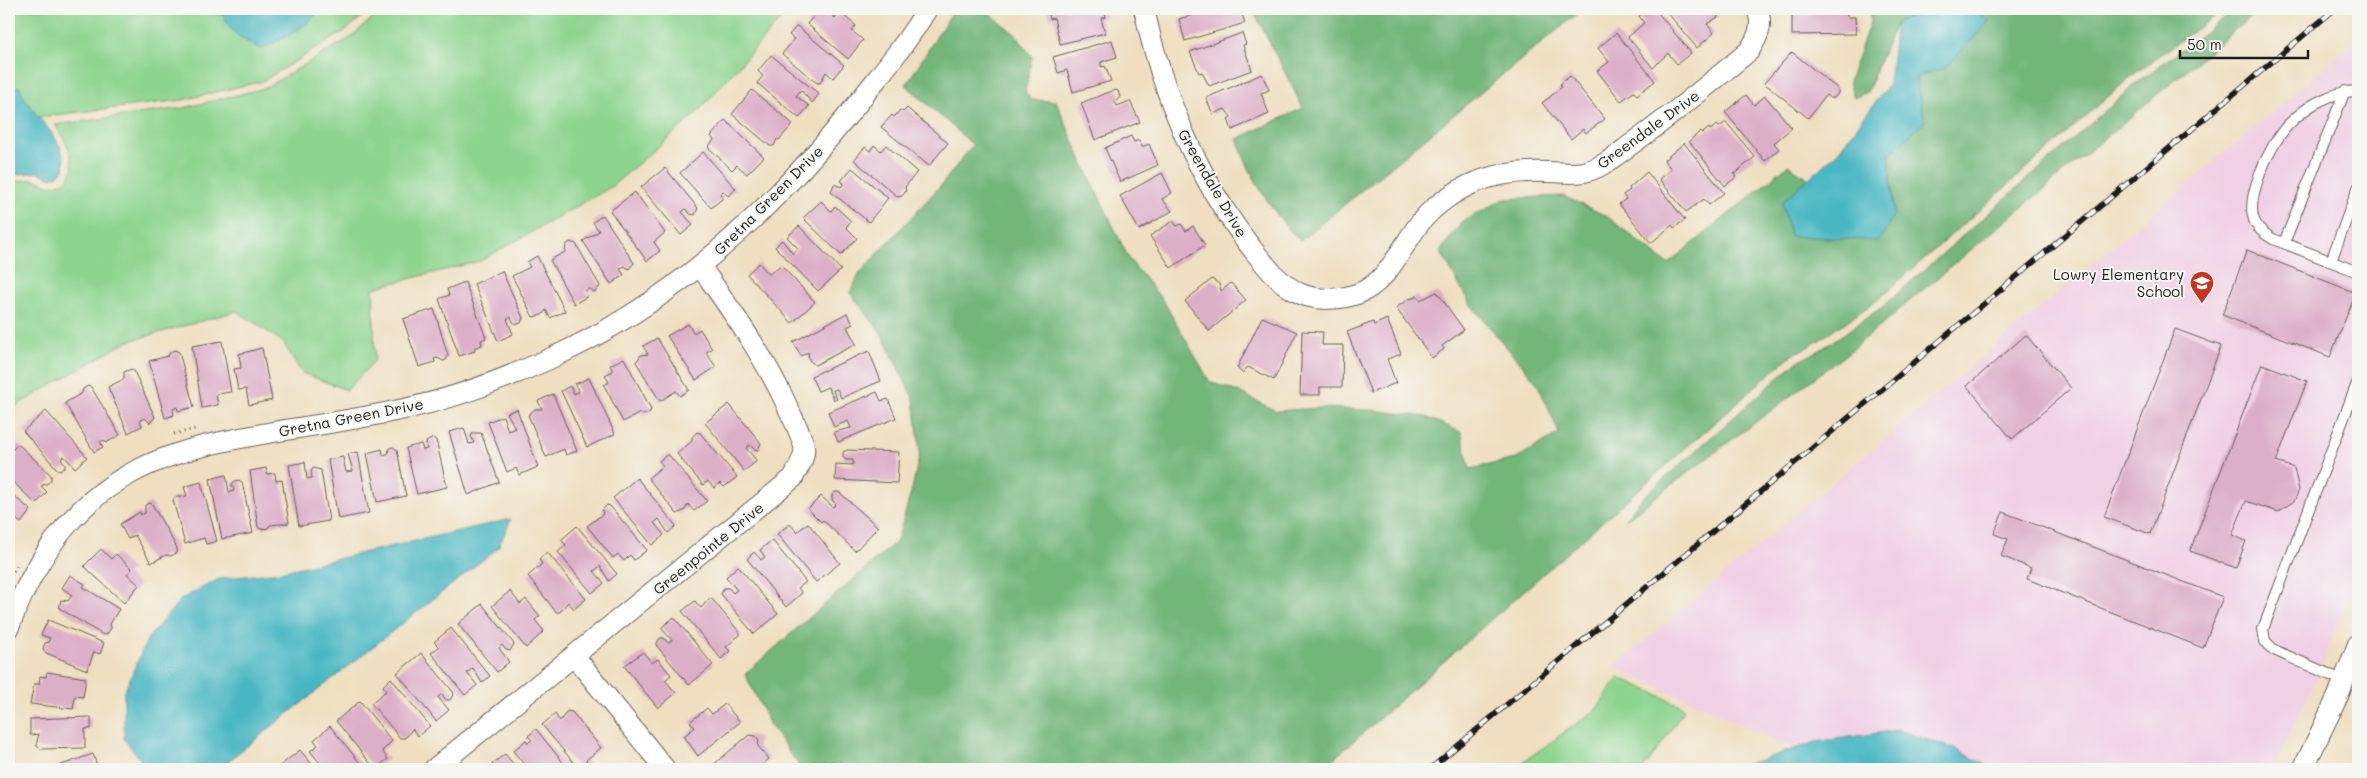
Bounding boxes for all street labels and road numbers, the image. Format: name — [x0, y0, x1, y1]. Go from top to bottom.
street label: Greendale Drive — [1593, 85, 1703, 173]
street label: Greendale Drive — [1174, 125, 1252, 241]
street label: Gretna Green Drive — [709, 141, 827, 259]
street label: Gretna Green Drive — [277, 393, 425, 441]
street label: Greenpointe Drive — [649, 497, 767, 599]

